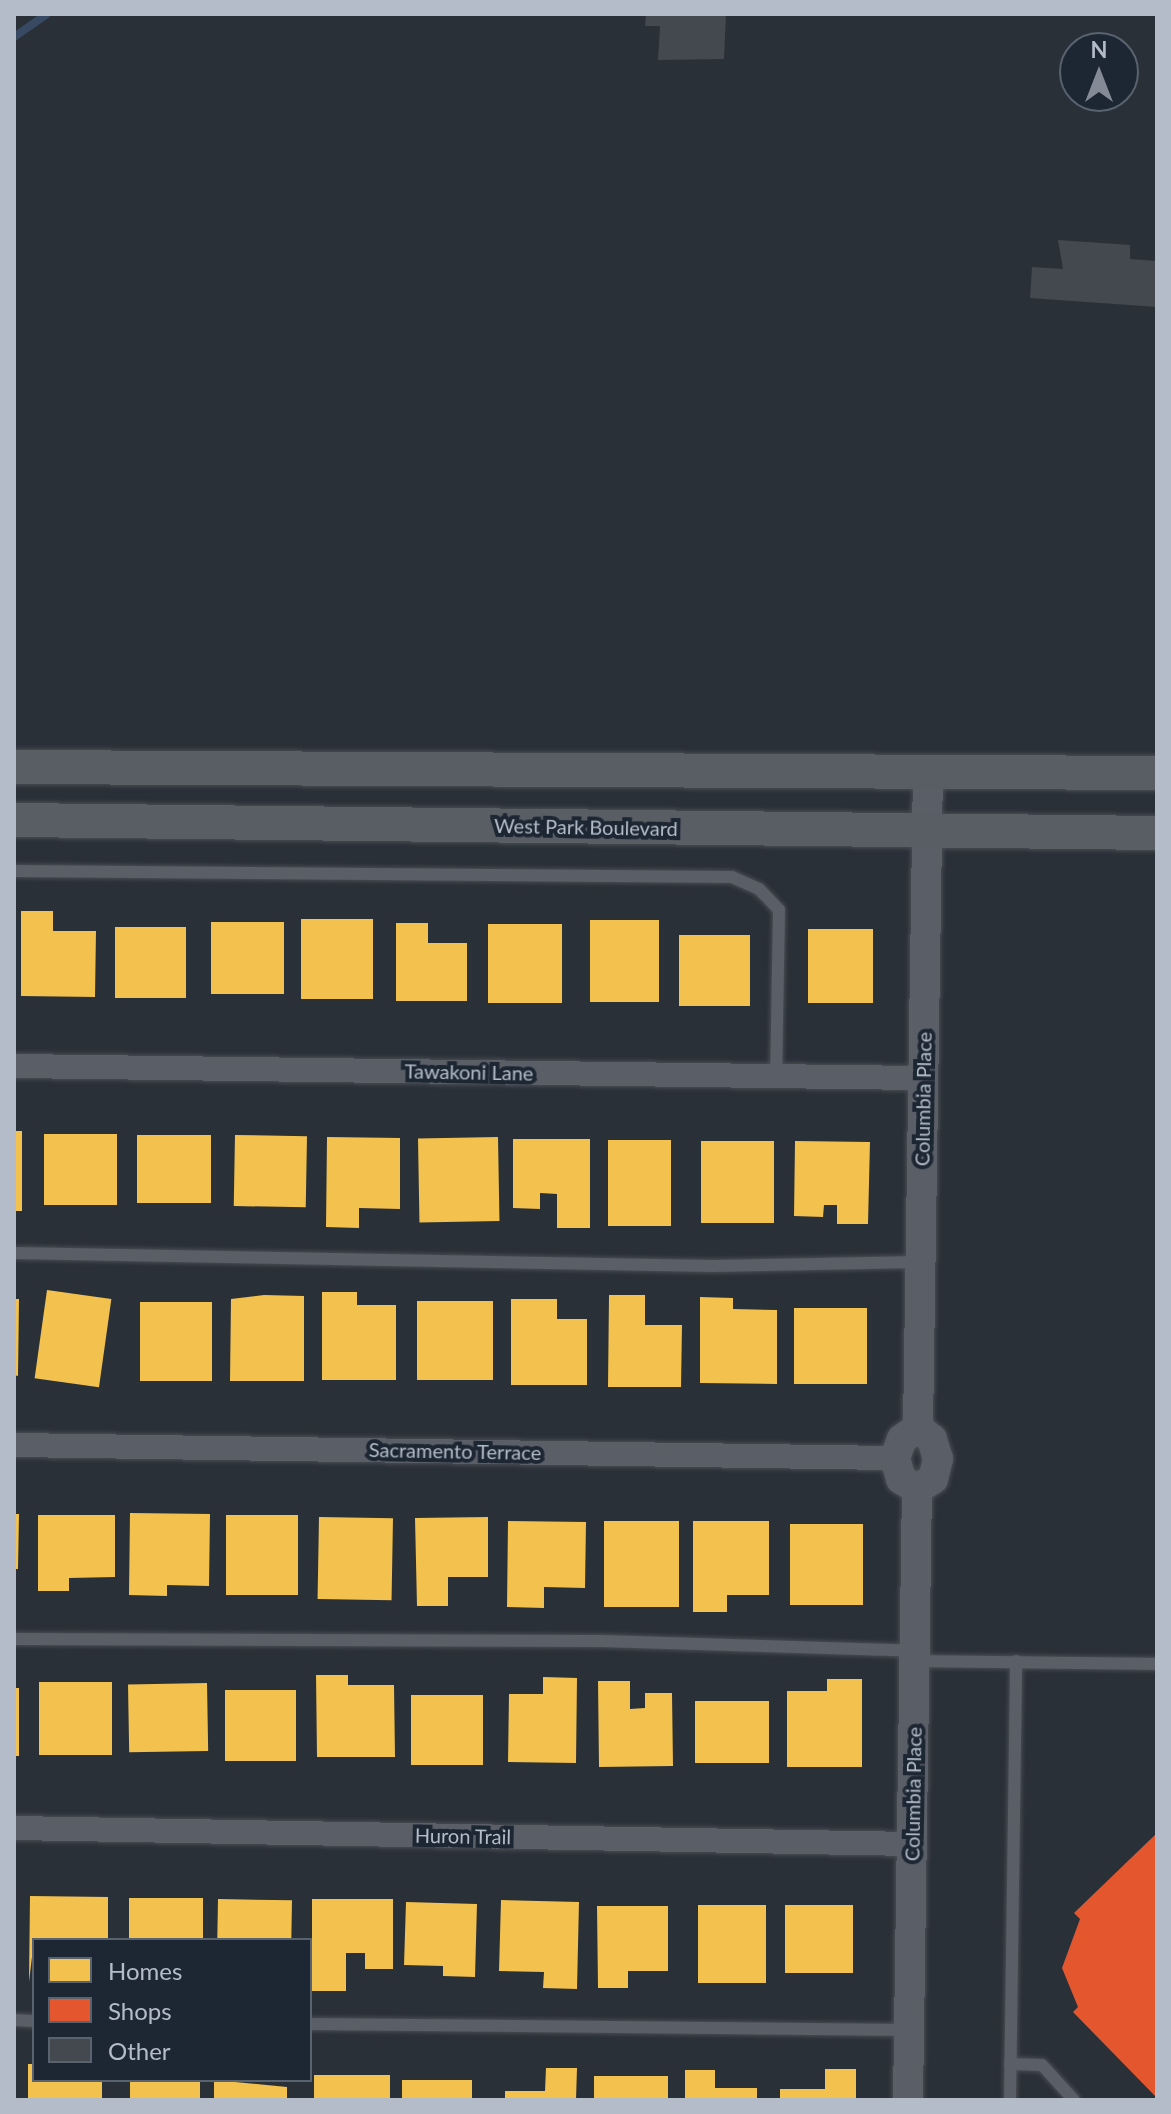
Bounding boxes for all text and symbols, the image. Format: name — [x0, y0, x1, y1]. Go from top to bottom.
north arrow — [1059, 32, 1139, 112]
text: N — [1091, 36, 1107, 63]
street label: West Park Boulevard — [494, 813, 678, 841]
street label: Columbia Place — [910, 1032, 936, 1166]
street label: Tawakoni Lane — [404, 1059, 534, 1085]
street label: Sacramento Terrace — [368, 1437, 542, 1465]
street label: Columbia Place — [900, 1727, 926, 1861]
street label: Huron Trail — [414, 1823, 512, 1849]
legend — [32, 1938, 312, 2082]
text: Homes — [108, 1956, 182, 1985]
text: Shops — [108, 1996, 172, 2025]
text: Other — [108, 2036, 171, 2065]

